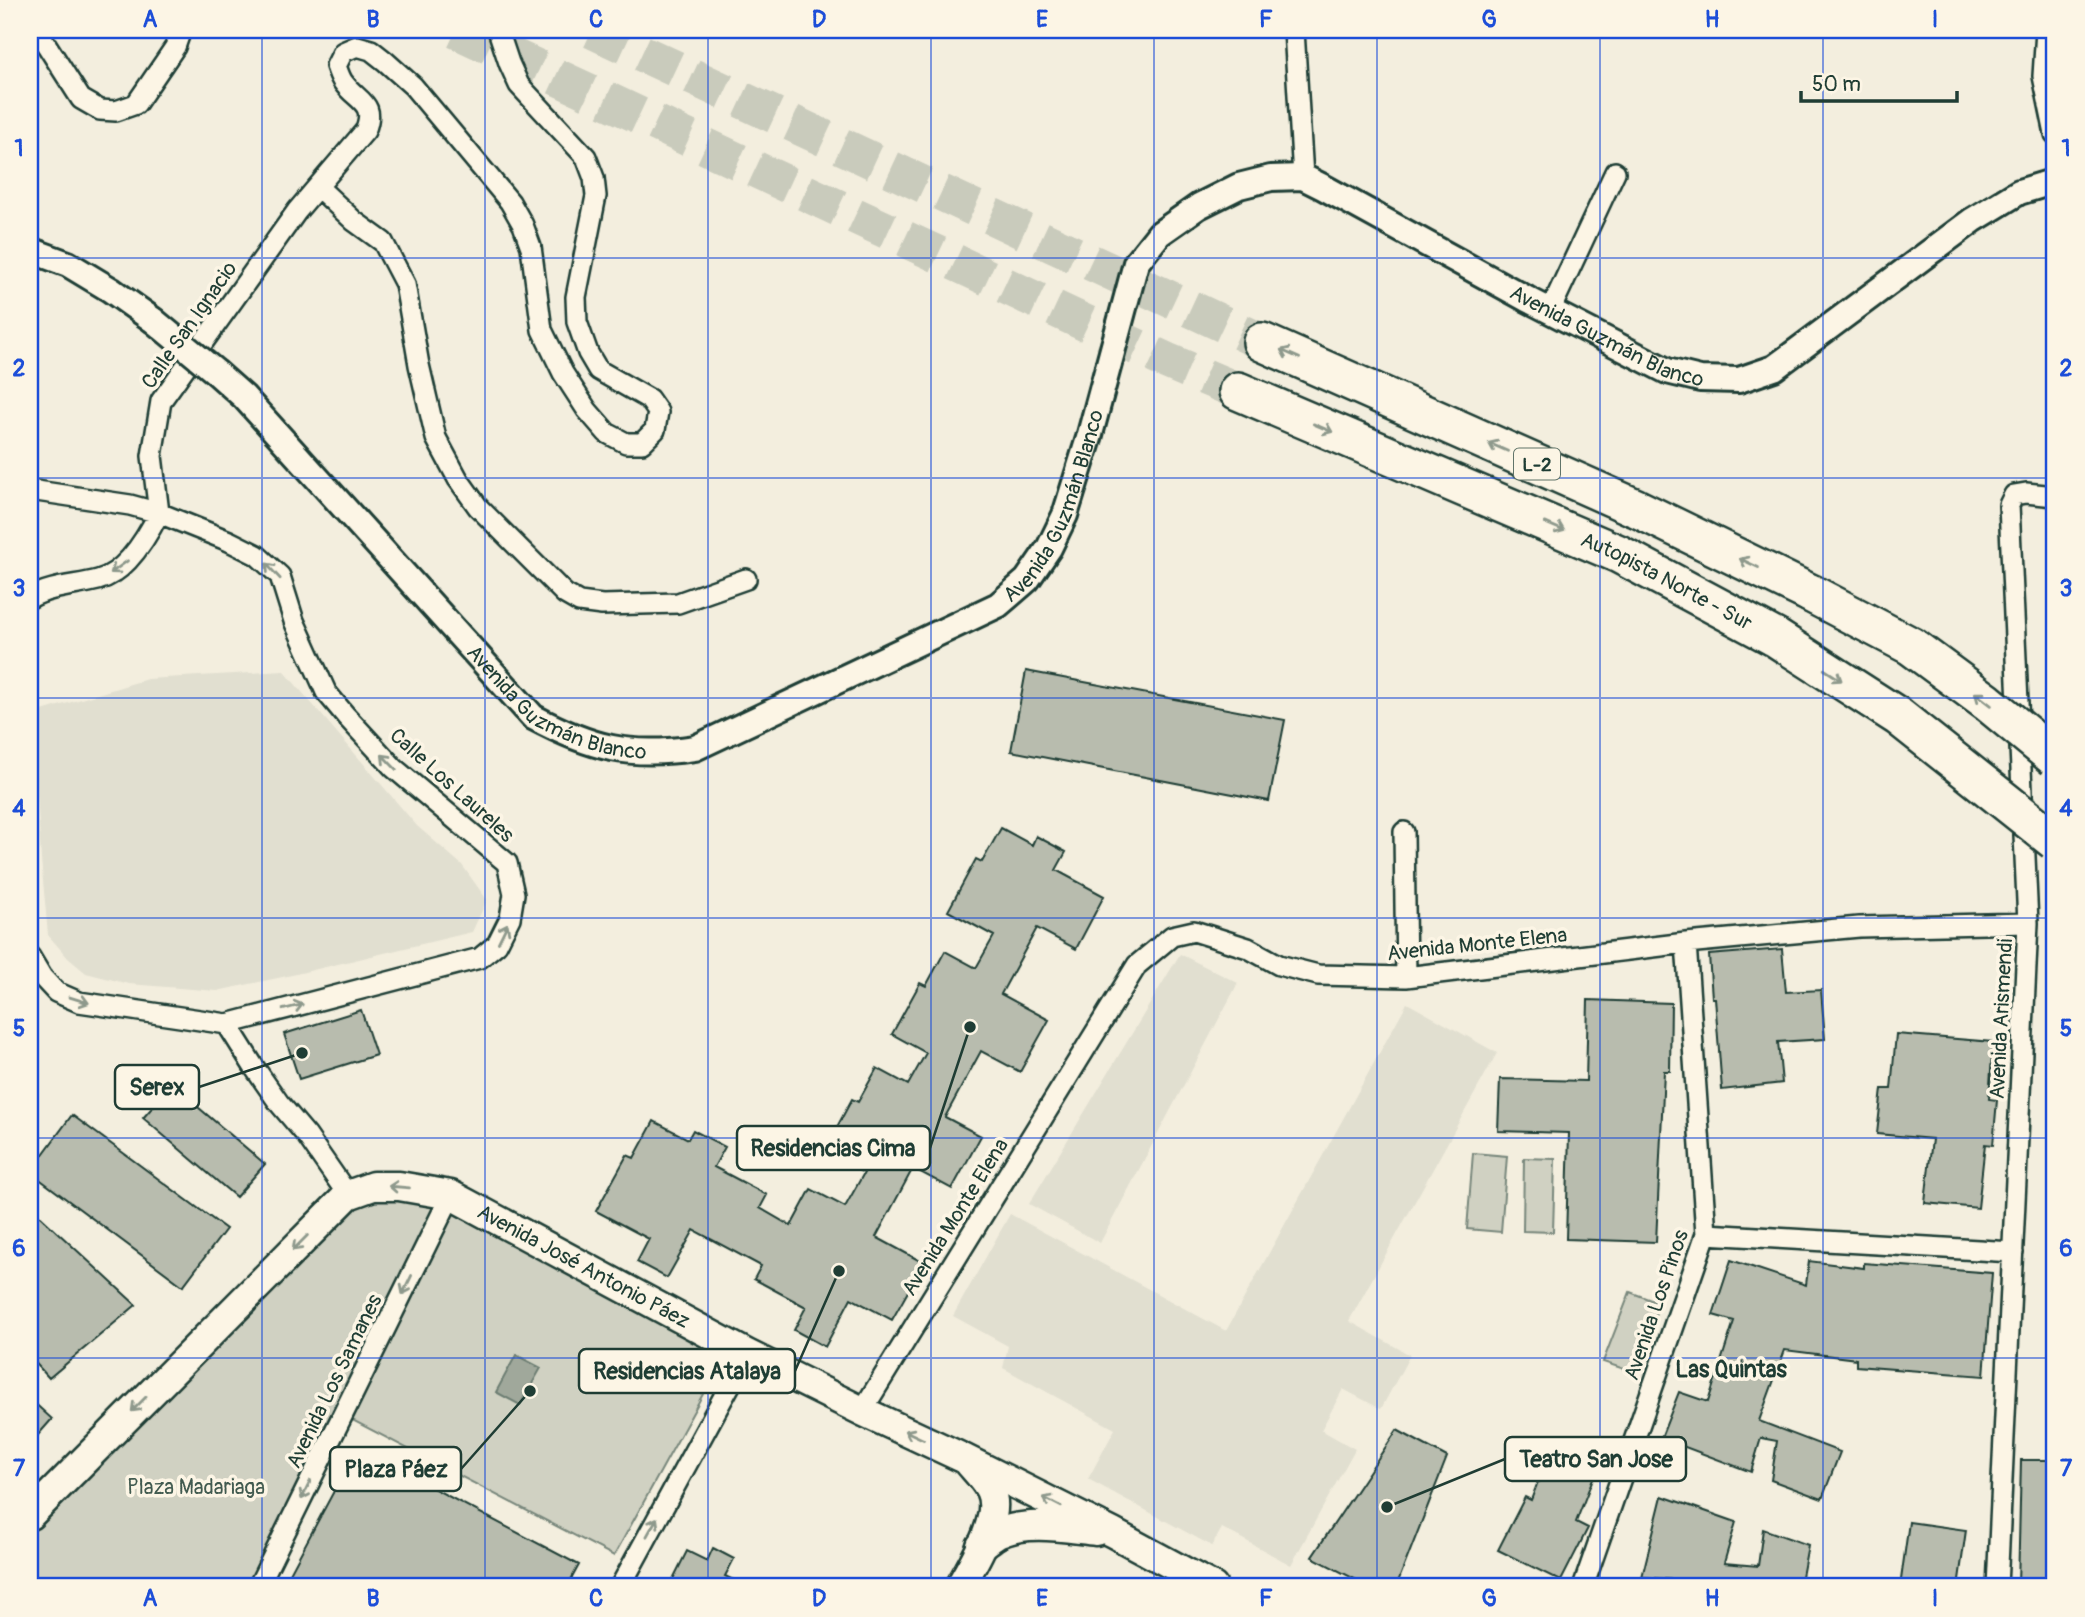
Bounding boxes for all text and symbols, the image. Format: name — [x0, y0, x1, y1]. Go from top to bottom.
text: A — [143, 5, 158, 34]
text: B — [366, 5, 380, 34]
text: C — [589, 5, 603, 34]
text: D — [812, 5, 826, 34]
text: E — [1036, 5, 1048, 34]
text: F — [1259, 5, 1273, 34]
text: G — [1481, 5, 1497, 34]
text: H — [1705, 5, 1719, 34]
text: I — [1932, 5, 1938, 34]
scale bar — [1801, 60, 1957, 104]
text: 50 m — [1812, 71, 1861, 98]
text: 1 — [15, 134, 24, 163]
text: 1 — [2062, 134, 2071, 163]
street label: Calle San Ignacio — [136, 256, 243, 394]
street label: Avenida Guzmán Blanco — [1505, 279, 1706, 393]
one-way arrow — [1280, 347, 1301, 360]
text: 2 — [13, 354, 26, 383]
text: 2 — [2060, 354, 2073, 383]
street label: Avenida Guzmán Blanco — [998, 407, 1110, 608]
one-way arrow — [1312, 422, 1334, 435]
one-way arrow — [1487, 440, 1509, 453]
road number: L-2 — [1514, 449, 1560, 480]
one-way arrow — [1544, 521, 1566, 534]
street label: Autopista Norte - Sur — [1577, 526, 1757, 637]
one-way arrow — [1739, 556, 1760, 569]
one-way arrow — [110, 559, 129, 574]
one-way arrow — [265, 562, 281, 580]
text: 3 — [13, 574, 25, 603]
text: 3 — [2060, 574, 2072, 603]
street label: Avenida Guzmán Blanco — [461, 640, 647, 766]
one-way arrow — [1823, 667, 1842, 682]
one-way arrow — [1975, 692, 1993, 707]
street label: Calle Los Laureles — [384, 722, 520, 849]
one-way arrow — [381, 754, 398, 771]
text: 4 — [12, 794, 26, 823]
text: 4 — [2059, 794, 2073, 823]
street label: Avenida Monte Elena — [1386, 922, 1568, 967]
one-way arrow — [496, 923, 510, 944]
street label: Avenida Arismendi — [1984, 938, 2019, 1100]
one-way arrow — [67, 995, 89, 1008]
one-way arrow — [282, 999, 304, 1012]
text: 5 — [13, 1014, 25, 1043]
text: 5 — [2060, 1014, 2072, 1043]
callout: Serex — [115, 1065, 199, 1109]
text: Serex — [129, 1073, 185, 1102]
callout: Residencias Cima — [737, 1126, 930, 1170]
street label: Avenida Monte Elena — [896, 1133, 1015, 1301]
text: Residencias Cima — [750, 1134, 916, 1163]
one-way arrow — [388, 1180, 411, 1193]
street label: Avenida José Antonio Páez — [472, 1199, 694, 1335]
street label: Avenida Los Pinos — [1618, 1226, 1695, 1384]
text: 6 — [12, 1234, 26, 1263]
one-way arrow — [291, 1234, 308, 1251]
text: 6 — [2059, 1234, 2073, 1263]
one-way arrow — [399, 1274, 413, 1295]
street label: Avenida Los Samanes — [281, 1289, 389, 1473]
callout: Residencias Atalaya — [579, 1349, 795, 1393]
district label: Las Quintas — [1675, 1355, 1787, 1384]
text: Residencias Atalaya — [593, 1357, 781, 1386]
one-way arrow — [131, 1396, 148, 1413]
one-way arrow — [904, 1428, 925, 1441]
callout: Teatro San Jose — [1505, 1437, 1686, 1481]
text: Teatro San Jose — [1518, 1445, 1673, 1474]
callout: Plaza Páez — [330, 1447, 461, 1491]
text: 7 — [13, 1454, 26, 1483]
text: 7 — [2060, 1454, 2073, 1483]
text: Plaza Páez — [344, 1455, 448, 1484]
park label: Plaza Madariaga — [127, 1474, 265, 1501]
one-way arrow — [299, 1479, 313, 1500]
one-way arrow — [1042, 1495, 1063, 1509]
one-way arrow — [645, 1518, 659, 1538]
text: A — [143, 1584, 158, 1613]
text: B — [366, 1584, 380, 1613]
text: C — [589, 1584, 603, 1613]
text: D — [812, 1584, 826, 1613]
text: E — [1036, 1584, 1048, 1613]
text: F — [1259, 1584, 1273, 1613]
text: G — [1481, 1584, 1497, 1613]
text: H — [1705, 1584, 1719, 1613]
text: I — [1932, 1584, 1938, 1613]

